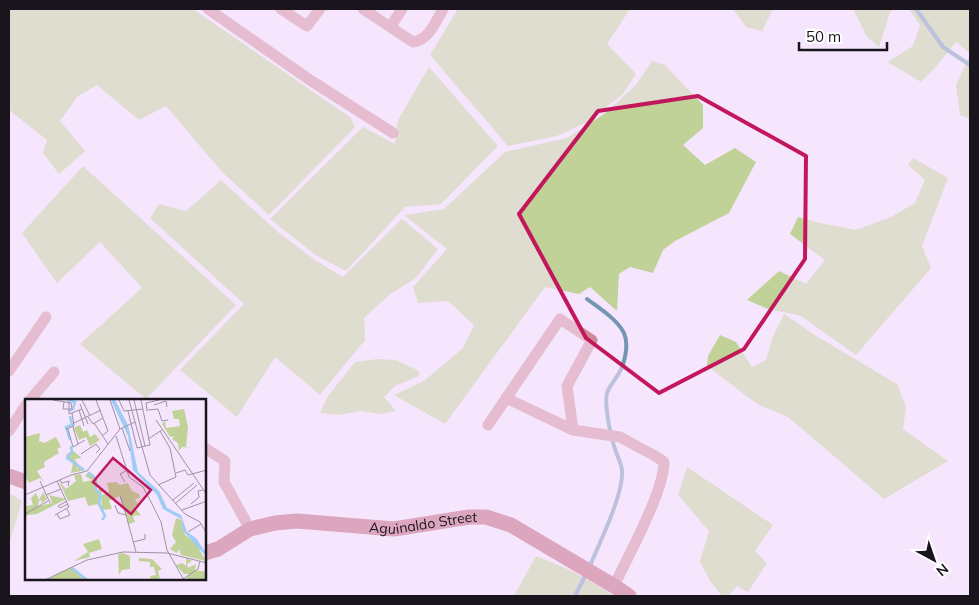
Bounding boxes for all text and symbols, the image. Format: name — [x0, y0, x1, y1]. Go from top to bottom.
scale bar — [799, 20, 886, 52]
text: 50 m — [806, 27, 841, 46]
inset map — [25, 399, 206, 580]
street label: Aguinaldo Street — [368, 508, 477, 538]
north arrow — [909, 535, 959, 585]
text: N — [933, 560, 952, 580]

